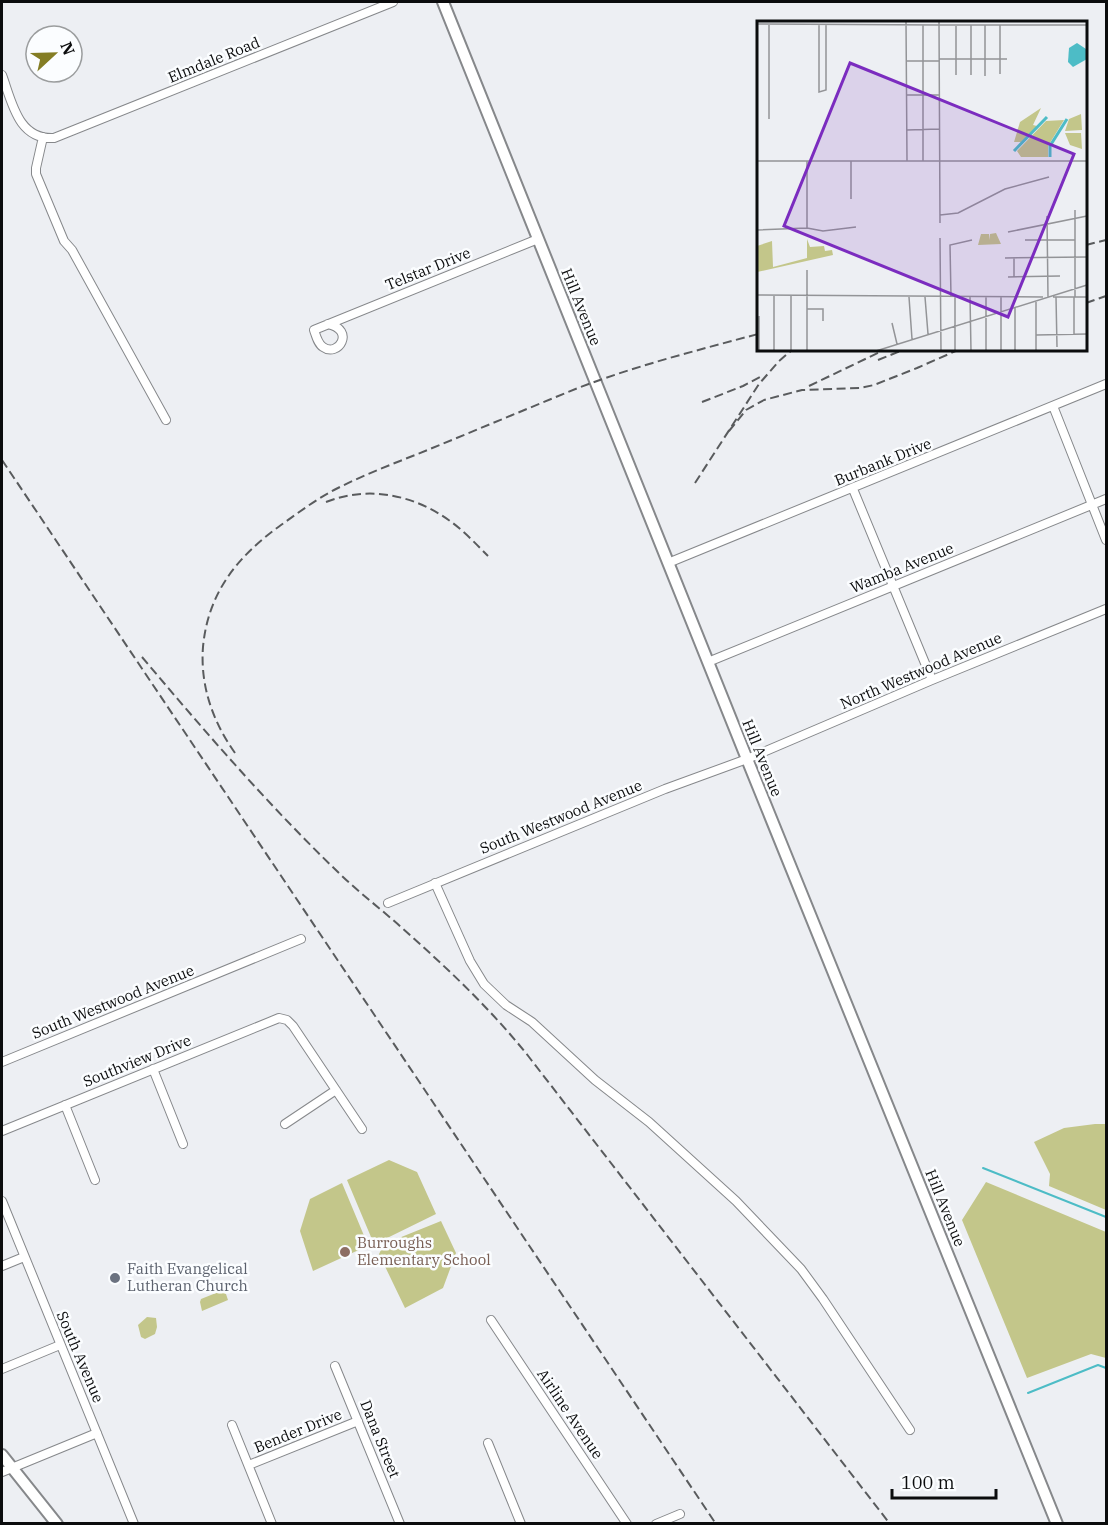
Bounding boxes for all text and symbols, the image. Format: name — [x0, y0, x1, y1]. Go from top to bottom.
inset map — [757, 21, 1087, 351]
north arrow — [24, 24, 84, 84]
street label: Elmdale Road — [165, 32, 263, 87]
text: N — [56, 39, 80, 58]
street label: Telstar Drive — [382, 243, 473, 294]
street label: Hill Avenue — [557, 265, 606, 348]
street label: Burbank Drive — [832, 433, 934, 490]
street label: Wamba Avenue — [847, 538, 956, 597]
street label: North Westwood Avenue — [837, 628, 1004, 713]
street label: Hill Avenue — [738, 716, 787, 799]
street label: South Westwood Avenue — [477, 775, 645, 858]
street label: South Westwood Avenue — [29, 960, 197, 1043]
street label: Southview Drive — [80, 1030, 194, 1091]
street label: Hill Avenue — [921, 1166, 970, 1249]
place label: Burroughs Elementary School — [357, 1233, 491, 1269]
marker: Burroughs Elementary School — [338, 1245, 352, 1259]
place label: Faith Evangelical Lutheran Church — [127, 1259, 248, 1295]
marker: Faith Evangelical Lutheran Church — [108, 1271, 122, 1285]
street label: South Avenue — [53, 1308, 108, 1405]
street label: Airline Avenue — [533, 1365, 608, 1462]
street label: Dana Street — [356, 1397, 405, 1480]
street label: Bender Drive — [251, 1404, 344, 1457]
scale bar — [892, 1462, 996, 1500]
text: 100 m — [901, 1471, 955, 1494]

